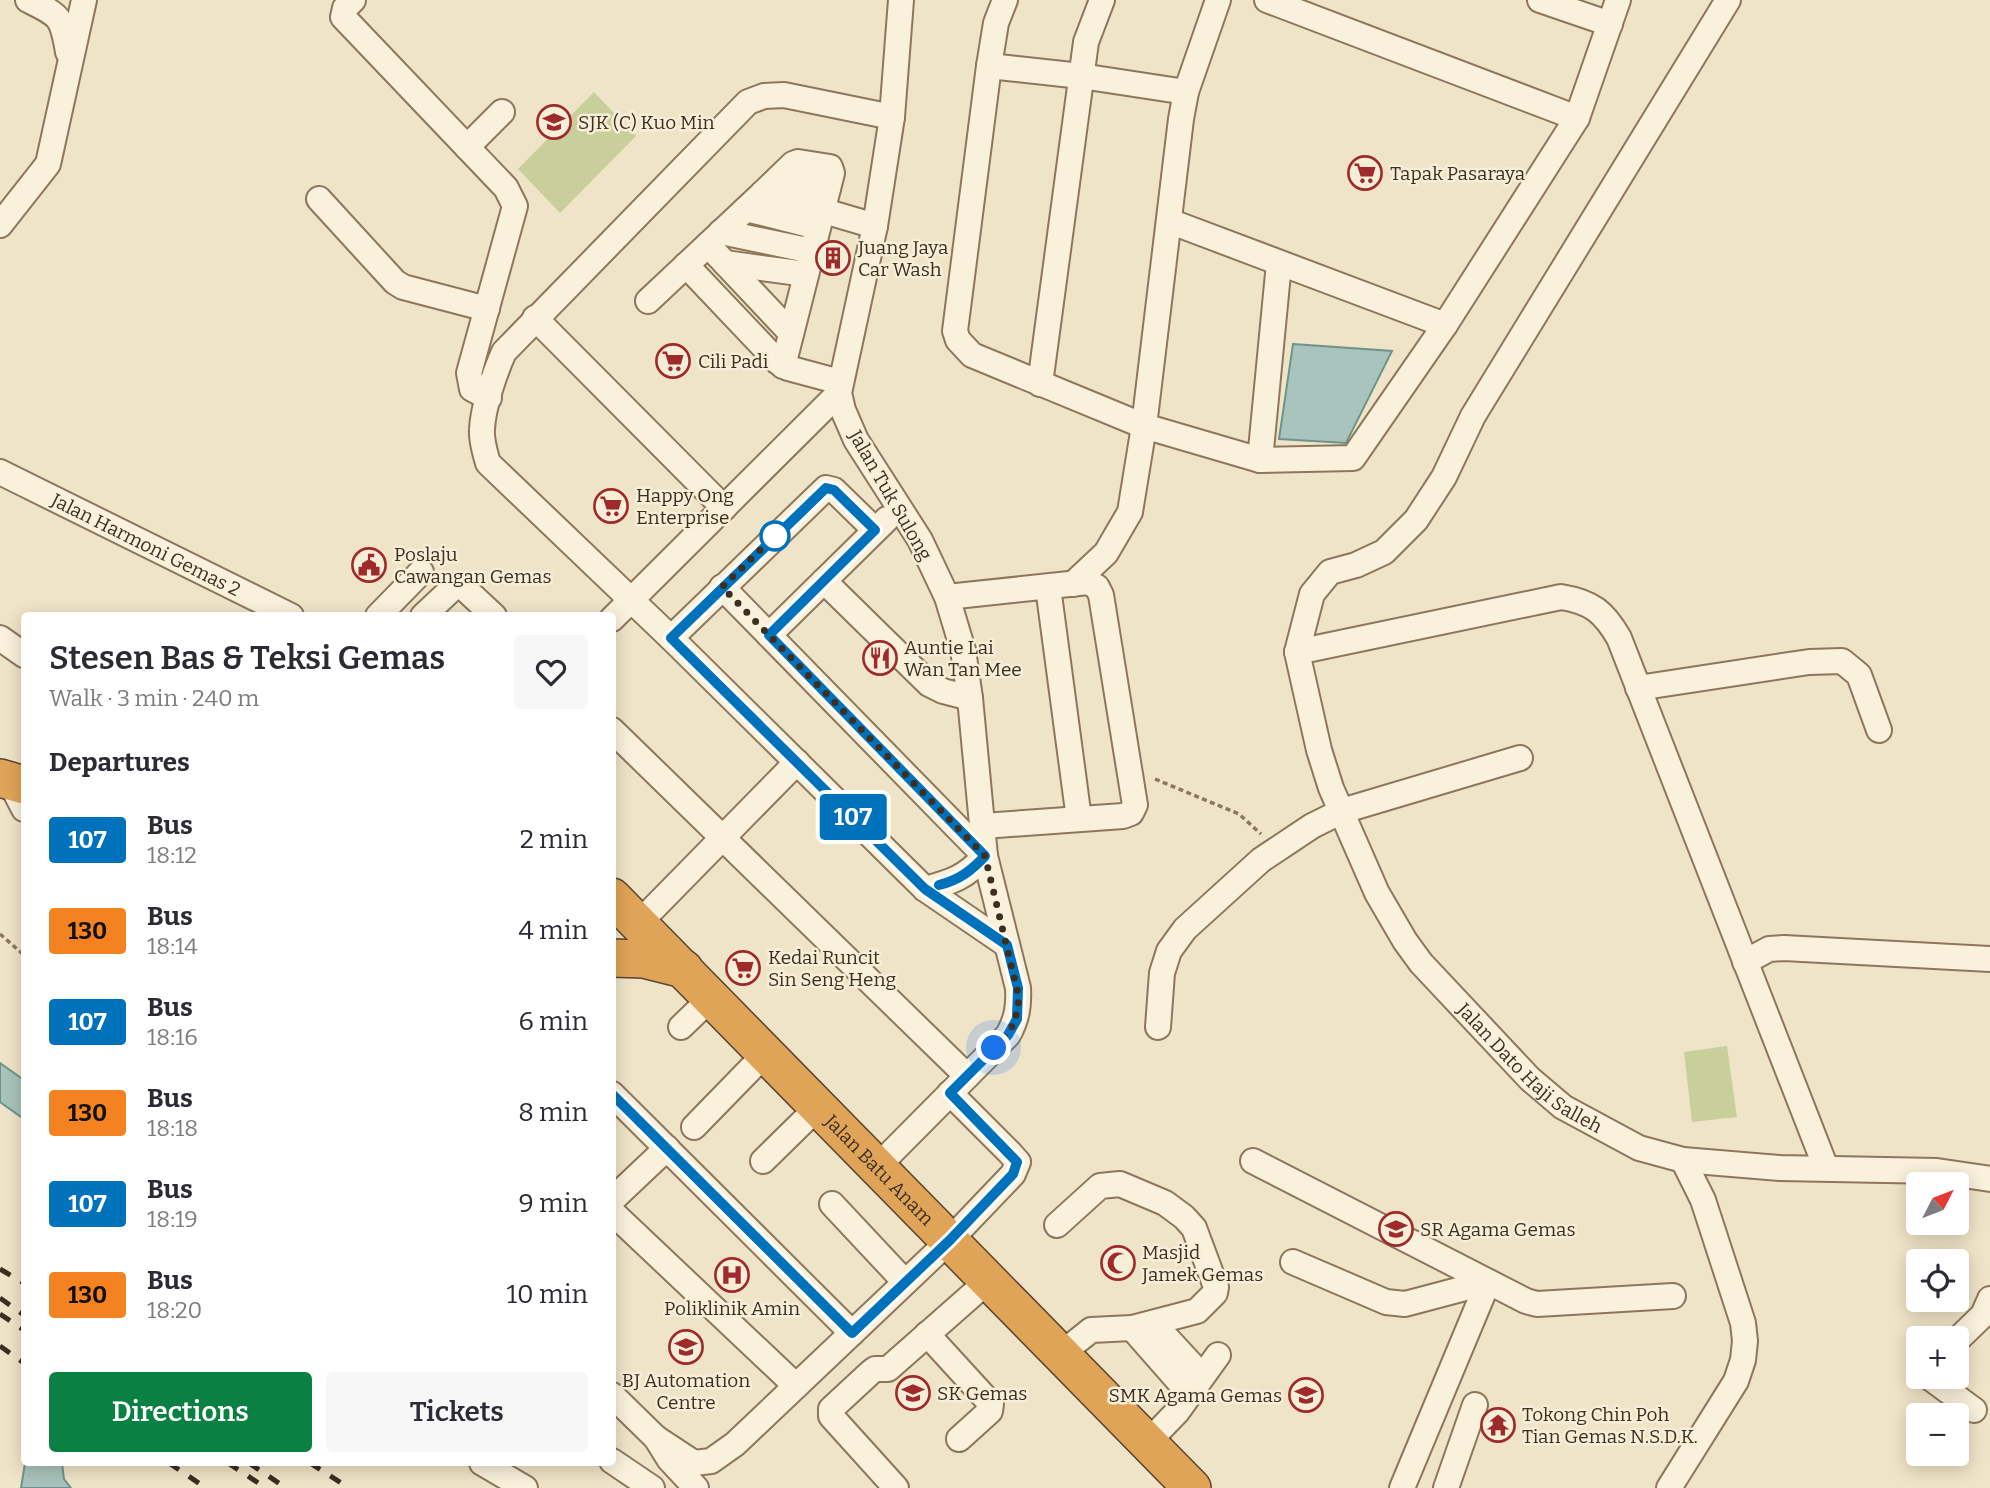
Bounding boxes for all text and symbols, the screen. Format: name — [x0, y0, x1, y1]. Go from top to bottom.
school or university icon: SJK (C) Kuo Min — [535, 103, 573, 141]
place label: SJK (C) Kuo Min — [578, 111, 715, 134]
supermarket icon: Tapak Pasaraya — [1346, 154, 1384, 192]
place label: Tapak Pasaraya — [1390, 162, 1526, 185]
place label: Juang Jaya Car Wash — [857, 236, 949, 281]
building icon: Juang Jaya Car Wash — [814, 239, 852, 277]
supermarket icon: Cili Padi — [654, 342, 692, 380]
place label: Cili Padi — [698, 350, 769, 373]
street label: Jalan Tuk Sulong — [843, 425, 937, 565]
place label: Happy Ong Enterprise — [636, 484, 734, 529]
supermarket icon: Happy Ong Enterprise — [592, 487, 630, 525]
street label: Jalan Harmoni Gemas 2 — [47, 488, 244, 601]
unlabelled marker — [760, 521, 790, 551]
place label: Poslaju Cawangan Gemas — [394, 543, 552, 588]
public building icon: Poslaju Cawangan Gemas — [350, 546, 388, 584]
button: heart — [514, 635, 588, 709]
place label: Auntie Lai Wan Tan Mee — [904, 636, 1022, 681]
text: Stesen Bas & Teksi Gemas — [49, 638, 445, 678]
restaurant icon: Auntie Lai Wan Tan Mee — [861, 639, 899, 677]
text: Walk · 3 min · 240 m — [49, 684, 259, 712]
text: Departures — [49, 747, 190, 778]
line badge: 107 — [813, 794, 893, 840]
text: 107 — [834, 803, 872, 831]
text: Bus — [147, 810, 193, 841]
text: 2 min — [520, 824, 588, 855]
text: 107 — [68, 826, 107, 854]
text: 18:12 — [147, 841, 197, 869]
text: Bus — [147, 901, 193, 932]
text: 4 min — [519, 915, 588, 946]
text: 130 — [68, 917, 107, 945]
text: 18:14 — [147, 932, 198, 960]
place label: Kedai Runcit Sin Seng Heng — [768, 946, 897, 991]
supermarket icon: Kedai Runcit Sin Seng Heng — [724, 949, 762, 987]
text: Bus — [147, 992, 193, 1023]
street label: Jalan Dato Haji Salleh — [1452, 997, 1606, 1138]
text: 6 min — [519, 1006, 588, 1037]
text: 107 — [68, 1008, 107, 1036]
text: 18:16 — [147, 1023, 198, 1051]
your location — [976, 1030, 1011, 1065]
text: Bus — [147, 1083, 193, 1114]
text: 8 min — [518, 1097, 588, 1128]
text: 130 — [68, 1099, 107, 1127]
street label: Jalan Batu Anam — [819, 1109, 939, 1230]
text: 18:18 — [147, 1114, 198, 1142]
north arrow — [1906, 1172, 1969, 1236]
map controls — [1906, 1172, 1969, 1466]
text: Bus — [147, 1174, 193, 1205]
text: 9 min — [519, 1188, 588, 1219]
text: 107 — [68, 1190, 107, 1218]
text: 18:19 — [147, 1205, 198, 1233]
school or university icon: SR Agama Gemas — [1377, 1210, 1415, 1248]
place label: SR Agama Gemas — [1420, 1218, 1575, 1241]
place label: Masjid Jamek Gemas — [1141, 1241, 1263, 1286]
mosque icon: Masjid Jamek Gemas — [1099, 1244, 1137, 1282]
button: locate — [1906, 1249, 1969, 1312]
hospital icon: Poliklinik Amin — [713, 1256, 751, 1294]
text: Bus — [147, 1265, 193, 1296]
text: 10 min — [507, 1279, 588, 1310]
text: 130 — [68, 1281, 107, 1309]
text: 18:20 — [147, 1296, 202, 1324]
place label: Poliklinik Amin — [664, 1297, 800, 1320]
button: + — [1906, 1326, 1969, 1389]
school or university icon: BJ Automation Centre — [667, 1328, 705, 1366]
place label: BJ Automation Centre — [622, 1369, 750, 1414]
button: Directions — [49, 1372, 312, 1452]
button: Tickets — [326, 1372, 588, 1452]
school or university icon: SK Gemas — [894, 1374, 932, 1412]
school or university icon: SMK Agama Gemas — [1287, 1376, 1325, 1414]
place label: SK Gemas — [937, 1382, 1027, 1405]
place label: SMK Agama Gemas — [1109, 1384, 1282, 1407]
place label: Tokong Chin Poh Tian Gemas N.S.D.K. — [1522, 1403, 1698, 1448]
button: − — [1906, 1403, 1969, 1466]
temple icon: Tokong Chin Poh Tian Gemas N.S.D.K. — [1479, 1406, 1517, 1444]

